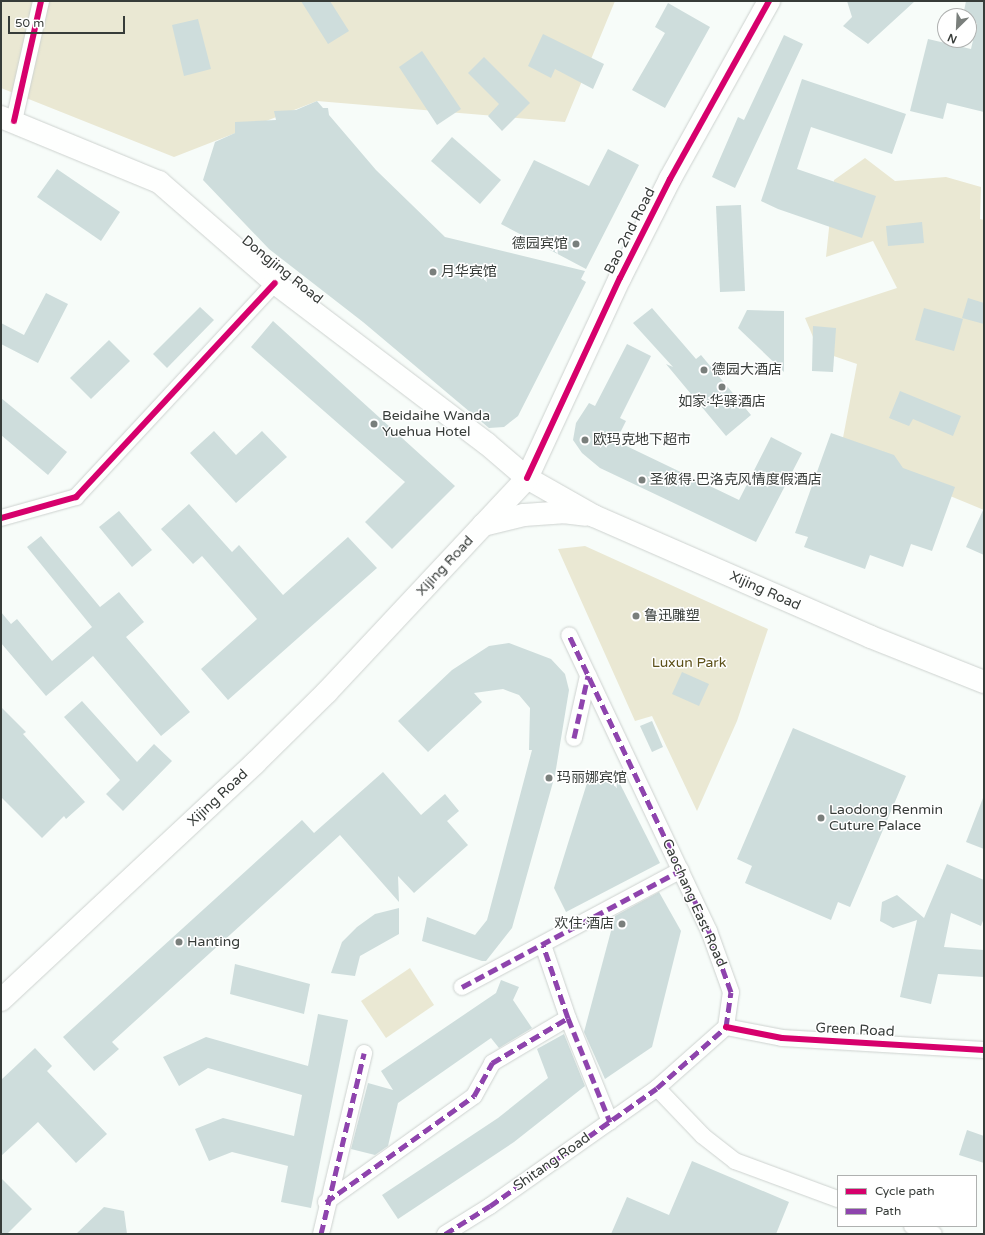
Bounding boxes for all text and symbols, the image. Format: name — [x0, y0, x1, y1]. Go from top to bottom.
scale bar — [10, 8, 127, 34]
north arrow — [937, 8, 977, 48]
text: 50 m — [15, 16, 44, 30]
text: N — [946, 31, 959, 46]
street label: Bao 2nd Road — [601, 185, 659, 277]
street label: Dongjing Road — [238, 232, 326, 308]
place label: 德园宾馆 — [512, 236, 568, 252]
marker: 德园宾馆 — [571, 239, 581, 249]
place label: 月华宾馆 — [441, 264, 497, 280]
marker: 月华宾馆 — [428, 267, 438, 277]
place label: 德园大酒店 — [712, 362, 782, 378]
marker: 德园大酒店 — [699, 365, 709, 375]
marker: 如家·华驿酒店 — [717, 382, 727, 392]
place label: 如家·华驿酒店 — [678, 394, 766, 410]
place label: Beidaihe Wanda Yuehua Hotel — [382, 408, 490, 440]
marker: Beidaihe Wanda Yuehua Hotel — [369, 419, 379, 429]
place label: 欧玛克地下超市 — [593, 432, 691, 448]
marker: 欧玛克地下超市 — [580, 435, 590, 445]
place label: 圣彼得·巴洛克风情度假酒店 — [650, 472, 822, 488]
marker: 圣彼得·巴洛克风情度假酒店 — [637, 475, 647, 485]
street label: Xijing Road — [413, 532, 477, 600]
street label: Xijing Road — [727, 568, 803, 614]
place label: 鲁迅雕塑 — [644, 608, 700, 624]
marker: 鲁迅雕塑 — [631, 611, 641, 621]
park label: Luxun Park — [652, 655, 726, 671]
street label: Xijing Road — [184, 766, 252, 830]
place label: 玛丽娜宾馆 — [557, 770, 627, 786]
marker: 玛丽娜宾馆 — [544, 773, 554, 783]
place label: Laodong Renmin Cuture Palace — [829, 802, 943, 834]
marker: Laodong Renmin Cuture Palace — [816, 813, 826, 823]
street label: Caochang East Road — [658, 836, 730, 970]
place label: 欢住·酒店 — [554, 916, 614, 932]
marker: 欢住·酒店 — [617, 919, 627, 929]
place label: Hanting — [187, 934, 240, 950]
marker: Hanting — [174, 937, 184, 947]
street label: Green Road — [815, 1020, 895, 1040]
street label: Shitang Road — [510, 1129, 594, 1195]
legend — [837, 1175, 977, 1227]
text: Cycle path — [875, 1184, 934, 1198]
text: Path — [875, 1204, 901, 1218]

